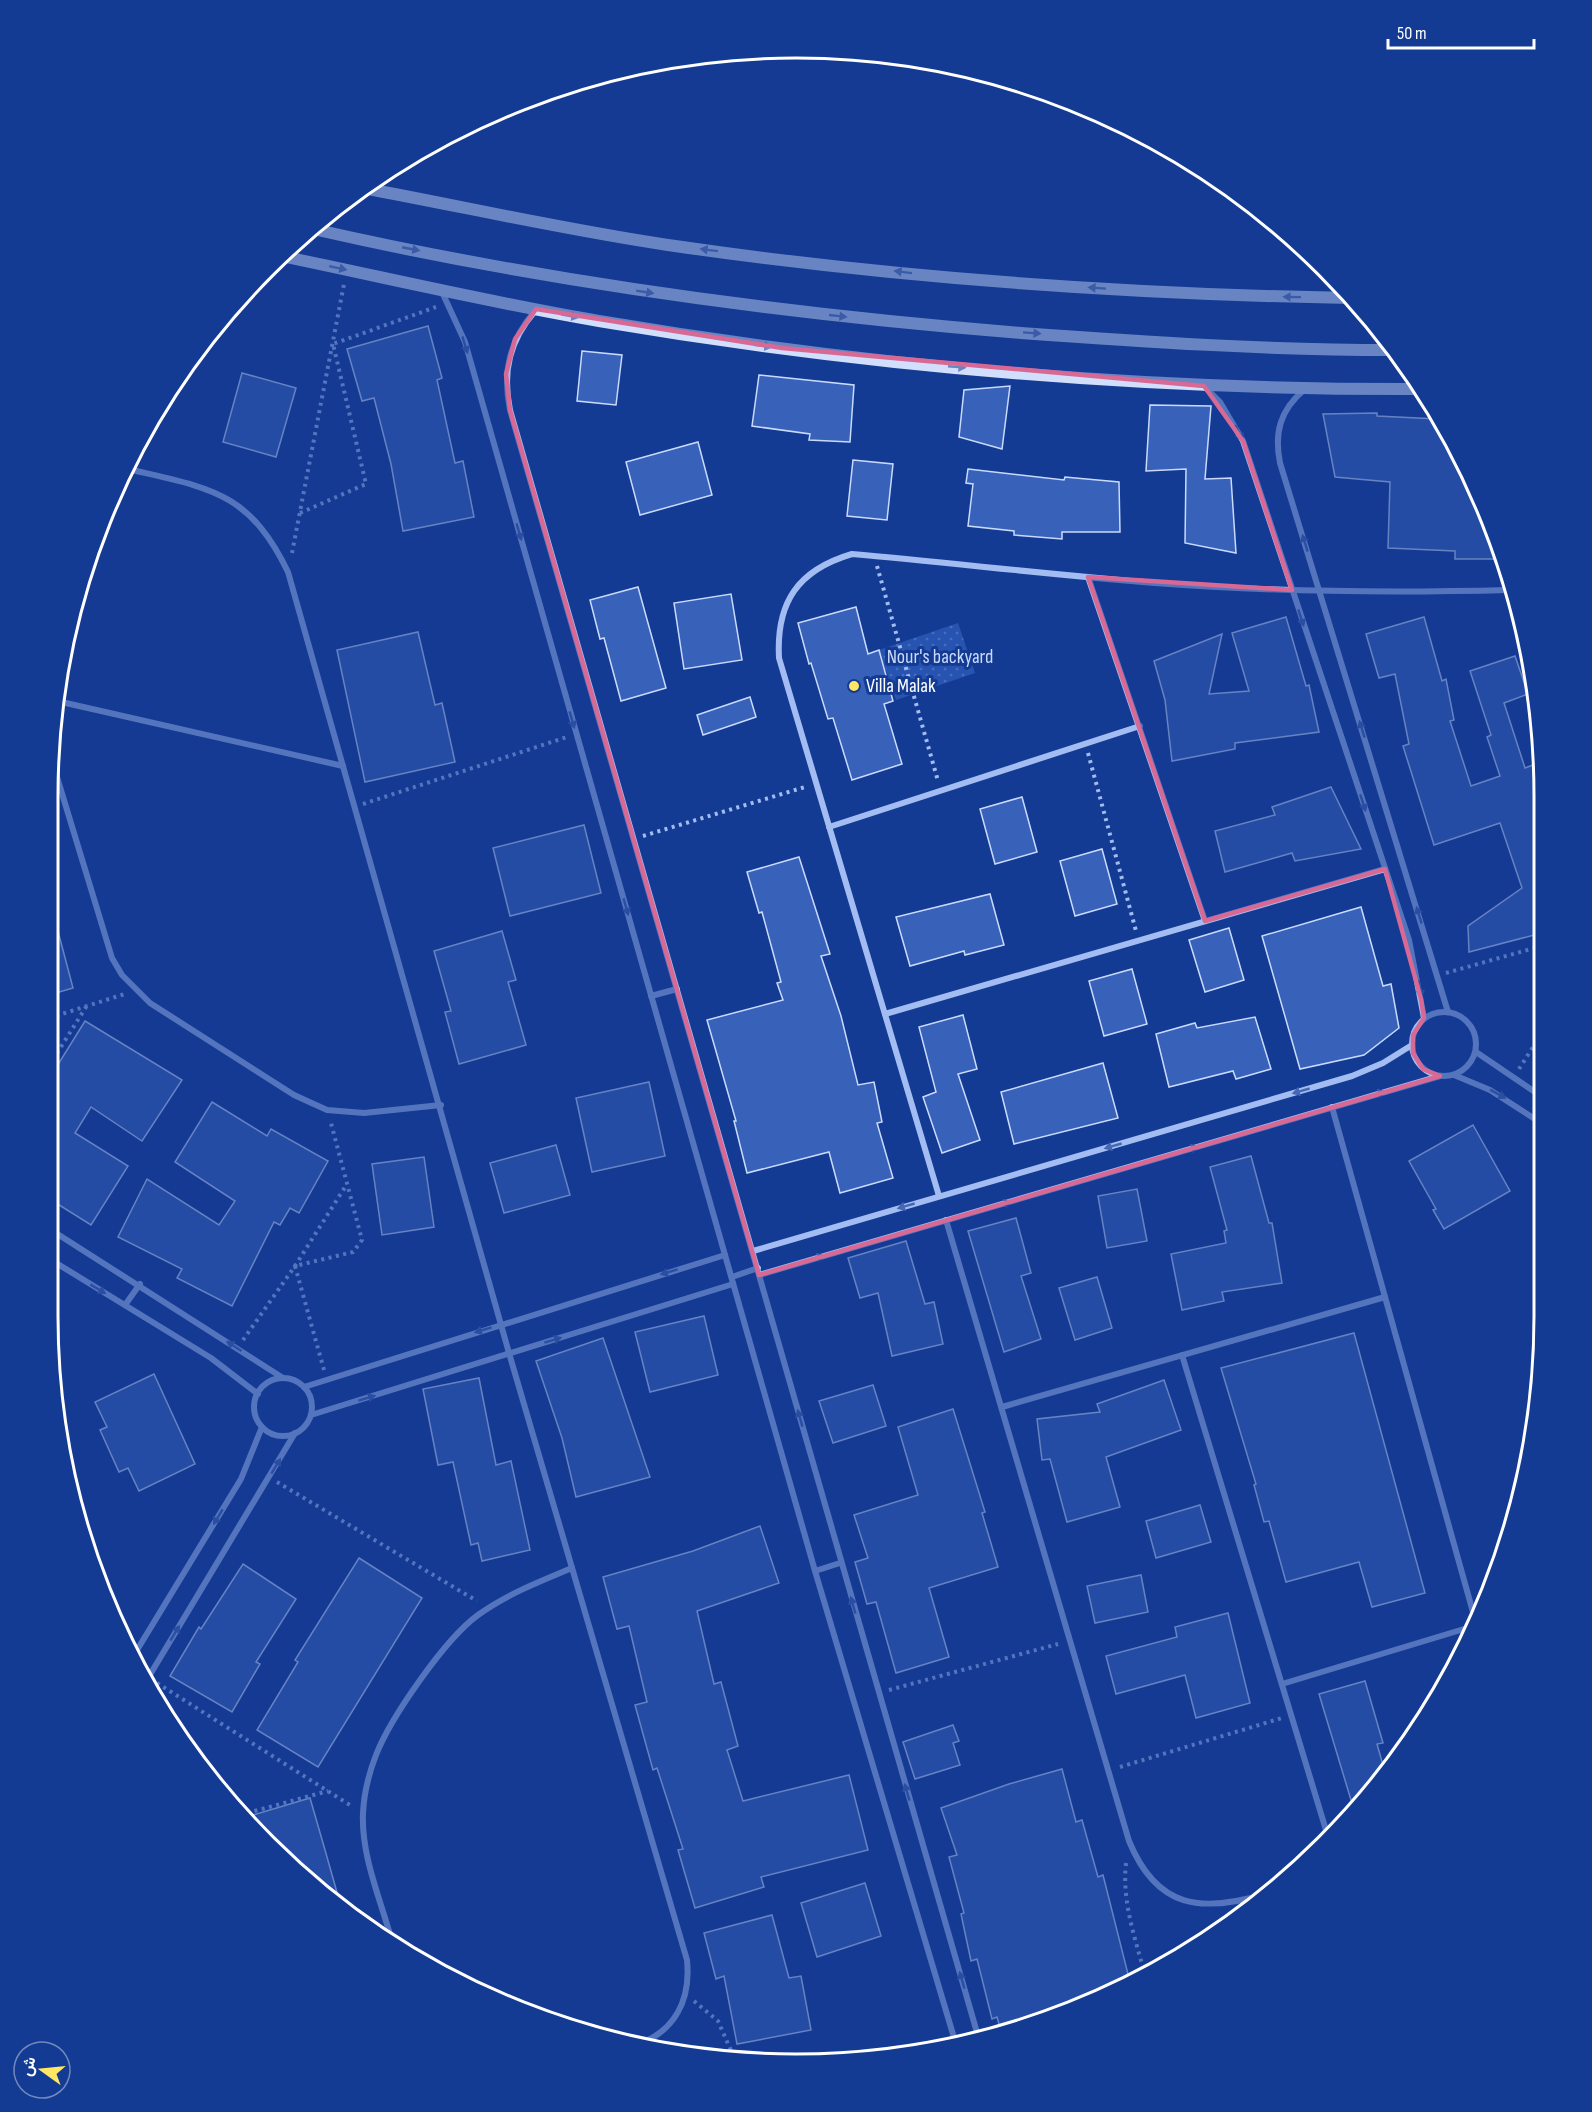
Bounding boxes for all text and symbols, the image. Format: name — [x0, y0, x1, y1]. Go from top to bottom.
scale bar — [1388, 12, 1534, 50]
text: 50 m — [1397, 23, 1427, 44]
one-way arrow — [402, 245, 421, 254]
one-way arrow — [699, 245, 718, 255]
one-way arrow — [329, 264, 348, 273]
one-way arrow — [893, 267, 912, 277]
one-way arrow — [1087, 283, 1106, 293]
one-way arrow — [635, 287, 654, 296]
one-way arrow — [1282, 292, 1301, 302]
one-way arrow — [829, 311, 848, 321]
one-way arrow — [561, 312, 580, 321]
one-way arrow — [1023, 329, 1042, 338]
one-way arrow — [461, 336, 470, 354]
one-way arrow — [754, 341, 773, 350]
one-way arrow — [947, 362, 966, 372]
one-way arrow — [1234, 425, 1243, 442]
one-way arrow — [515, 523, 524, 541]
one-way arrow — [1299, 533, 1309, 551]
one-way arrow — [1297, 609, 1306, 627]
park label: Nour's backyard — [887, 645, 993, 669]
place label: Villa Malak — [866, 674, 936, 698]
marker: Villa Malak — [847, 679, 861, 693]
one-way arrow — [568, 710, 578, 729]
one-way arrow — [1357, 720, 1366, 738]
one-way arrow — [1358, 794, 1368, 812]
one-way arrow — [622, 898, 631, 916]
one-way arrow — [1414, 906, 1423, 924]
one-way arrow — [1416, 980, 1425, 999]
one-way arrow — [1291, 1087, 1309, 1096]
one-way arrow — [1368, 1089, 1386, 1098]
one-way arrow — [1490, 1089, 1507, 1099]
one-way arrow — [1104, 1141, 1122, 1151]
one-way arrow — [1181, 1144, 1199, 1153]
one-way arrow — [994, 1199, 1012, 1208]
one-way arrow — [897, 1202, 915, 1211]
one-way arrow — [807, 1253, 825, 1262]
one-way arrow — [660, 1268, 678, 1277]
one-way arrow — [90, 1283, 106, 1294]
one-way arrow — [474, 1326, 492, 1336]
one-way arrow — [544, 1335, 562, 1344]
one-way arrow — [226, 1341, 242, 1352]
one-way arrow — [358, 1392, 376, 1402]
one-way arrow — [794, 1409, 804, 1427]
one-way arrow — [271, 1457, 281, 1474]
one-way arrow — [213, 1509, 224, 1525]
one-way arrow — [848, 1596, 857, 1614]
one-way arrow — [170, 1625, 181, 1641]
one-way arrow — [902, 1783, 912, 1802]
one-way arrow — [957, 1971, 966, 1989]
north arrow — [12, 2040, 72, 2100]
text: ش — [17, 2055, 41, 2078]

